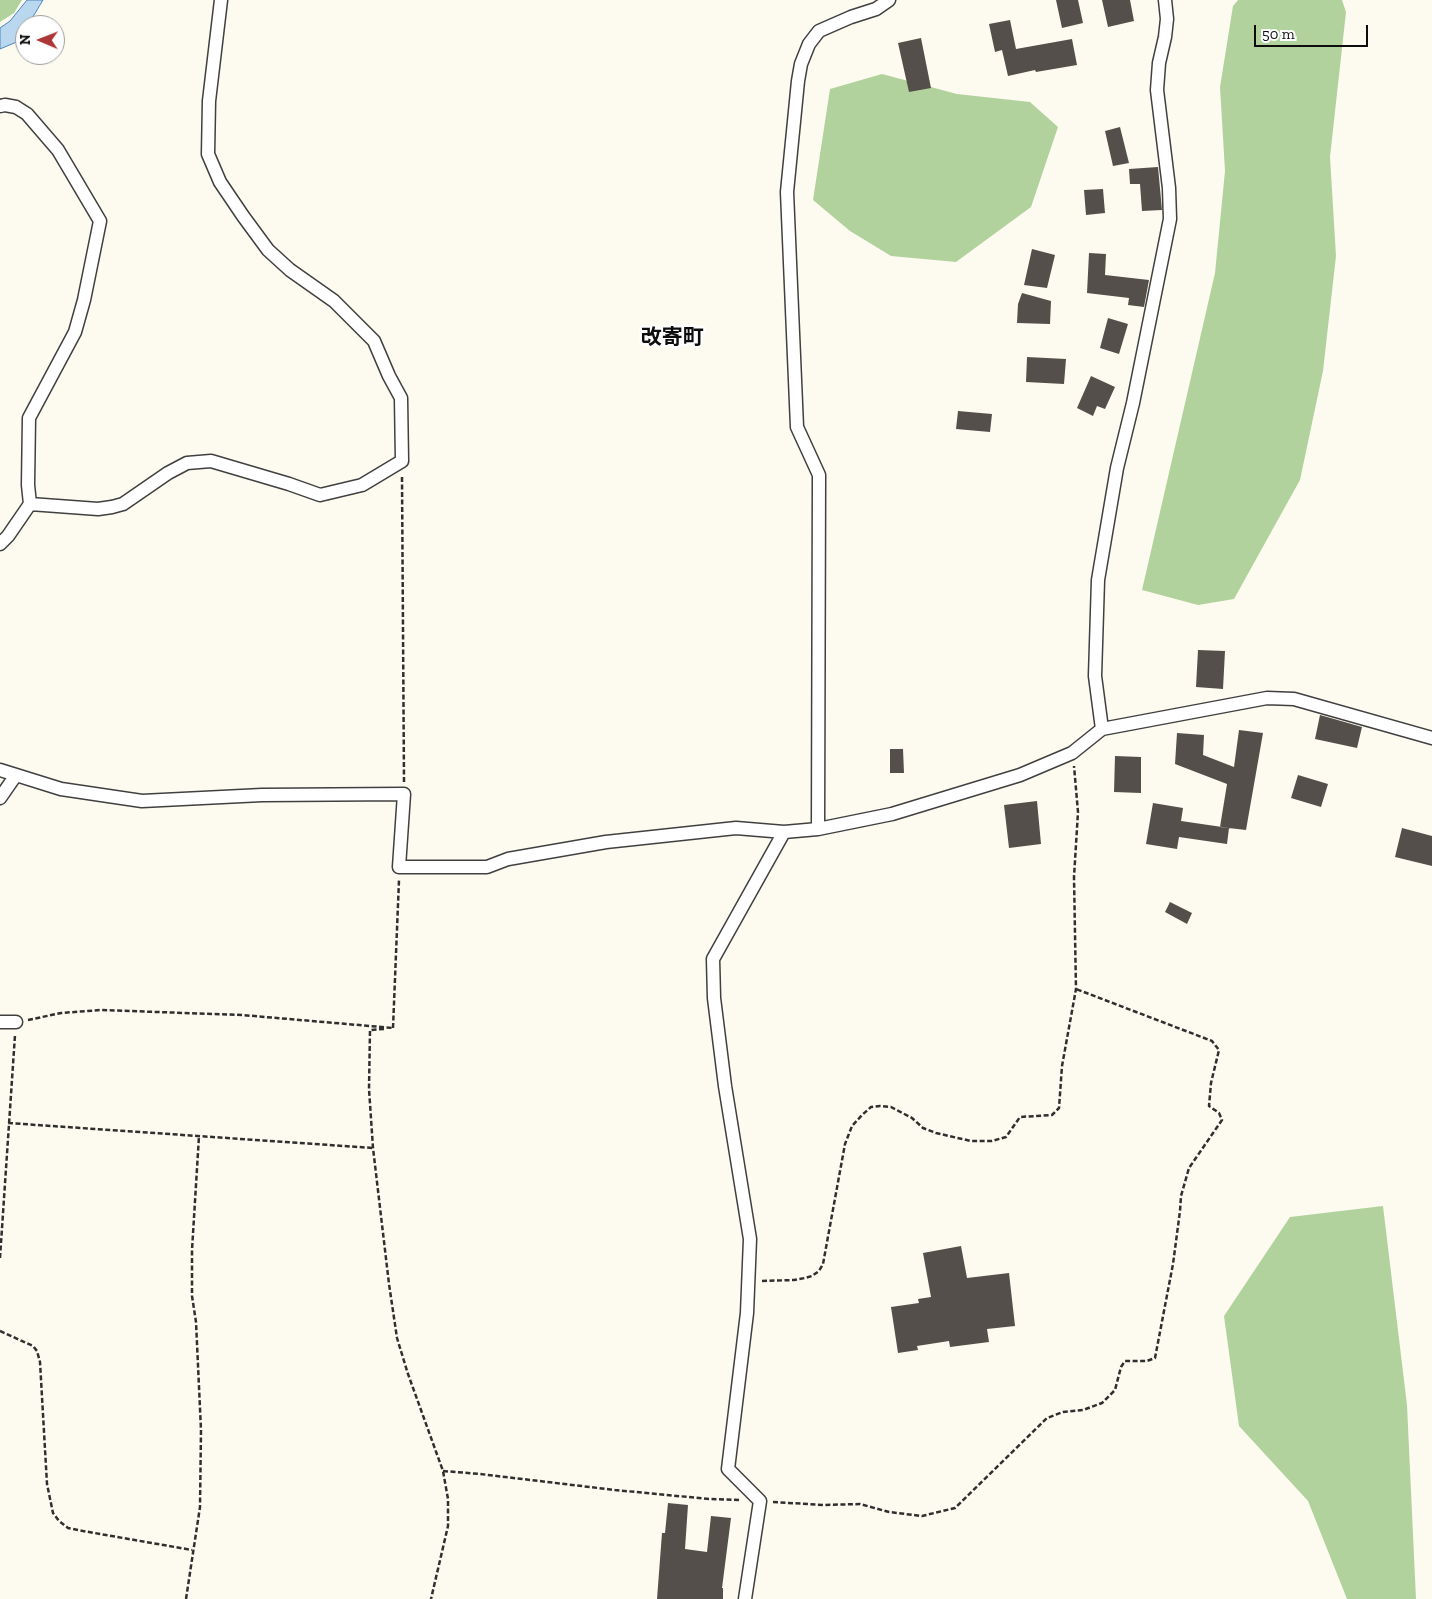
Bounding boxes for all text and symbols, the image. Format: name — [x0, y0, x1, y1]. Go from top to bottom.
north arrow — [15, 15, 65, 65]
scale bar — [1257, 15, 1371, 47]
text: 50 m — [1262, 25, 1295, 43]
text: N — [17, 34, 34, 45]
district label: 改寄町 — [641, 325, 703, 351]

